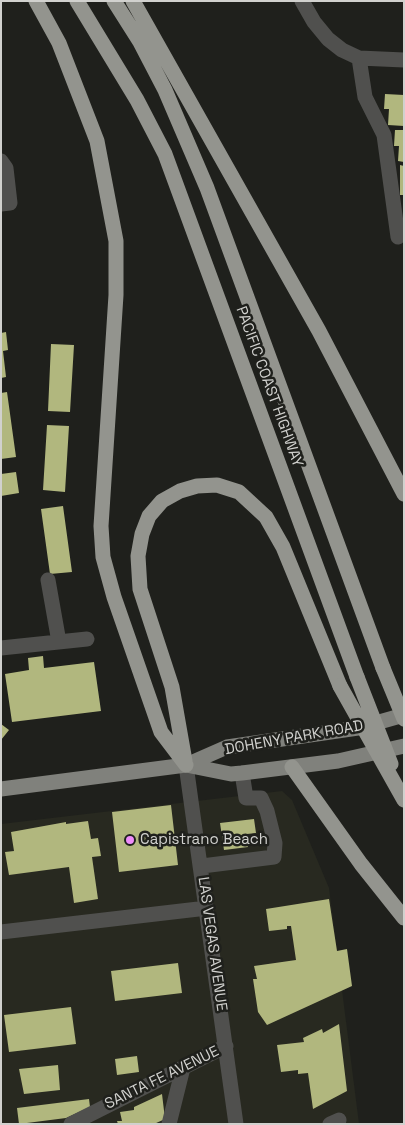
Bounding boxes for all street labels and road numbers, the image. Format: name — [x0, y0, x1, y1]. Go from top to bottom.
street label: PACIFIC COAST HIGHWAY — [232, 304, 306, 470]
street label: DOHENY PARK ROAD — [223, 717, 365, 759]
street label: LAS VEGAS AVENUE — [194, 876, 230, 1012]
street label: SANTA FE AVENUE — [102, 1043, 222, 1113]

